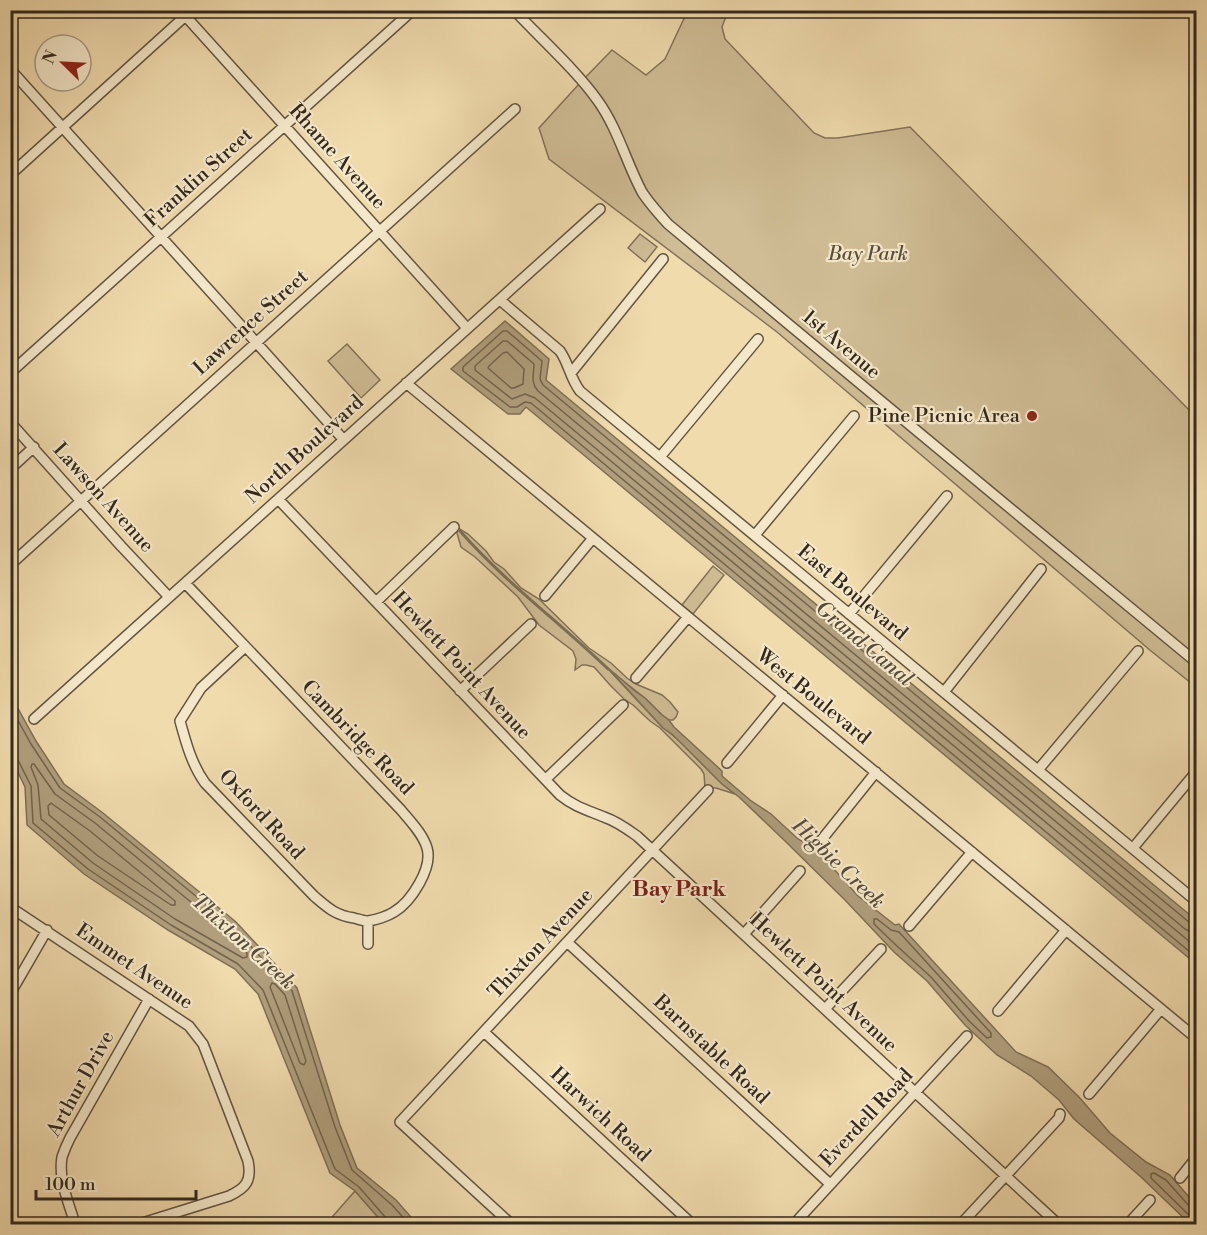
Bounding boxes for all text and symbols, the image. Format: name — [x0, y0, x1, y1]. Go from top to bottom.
north arrow — [33, 33, 93, 93]
text: N — [39, 47, 62, 67]
street label: Rhame Avenue — [283, 99, 391, 215]
street label: Franklin Street — [140, 123, 258, 233]
park label: Bay Park — [827, 242, 908, 267]
street label: Lawrence Street — [188, 265, 314, 381]
street label: 1st Avenue — [797, 305, 885, 385]
street label: North Boulevard — [241, 390, 370, 510]
place label: Pine Picnic Area — [868, 404, 1021, 429]
marker: Pine Picnic Area — [1025, 409, 1039, 423]
street label: Lawson Avenue — [47, 438, 159, 558]
street label: East Boulevard — [792, 540, 913, 647]
street label: Hewlett Point Avenue — [386, 587, 536, 745]
water label: Grand Canal — [810, 595, 918, 693]
street label: West Boulevard — [750, 643, 876, 751]
street label: Cambridge Road — [296, 675, 419, 801]
street label: Oxford Road — [213, 765, 310, 866]
water label: Higbie Creek — [785, 813, 890, 915]
district label: Bay Park — [632, 876, 726, 903]
street label: Thixton Avenue — [483, 883, 599, 1005]
water label: Thixton Creek — [186, 888, 300, 996]
street label: Hewlett Point Avenue — [744, 908, 902, 1058]
street label: Emmet Avenue — [71, 919, 197, 1015]
street label: Barnstable Road — [647, 989, 775, 1111]
street label: Arthur Drive — [41, 1027, 120, 1142]
street label: Harwich Road — [545, 1062, 656, 1168]
street label: Everdell Road — [815, 1063, 919, 1172]
scale bar — [36, 1163, 196, 1201]
text: 100 m — [45, 1173, 96, 1196]

